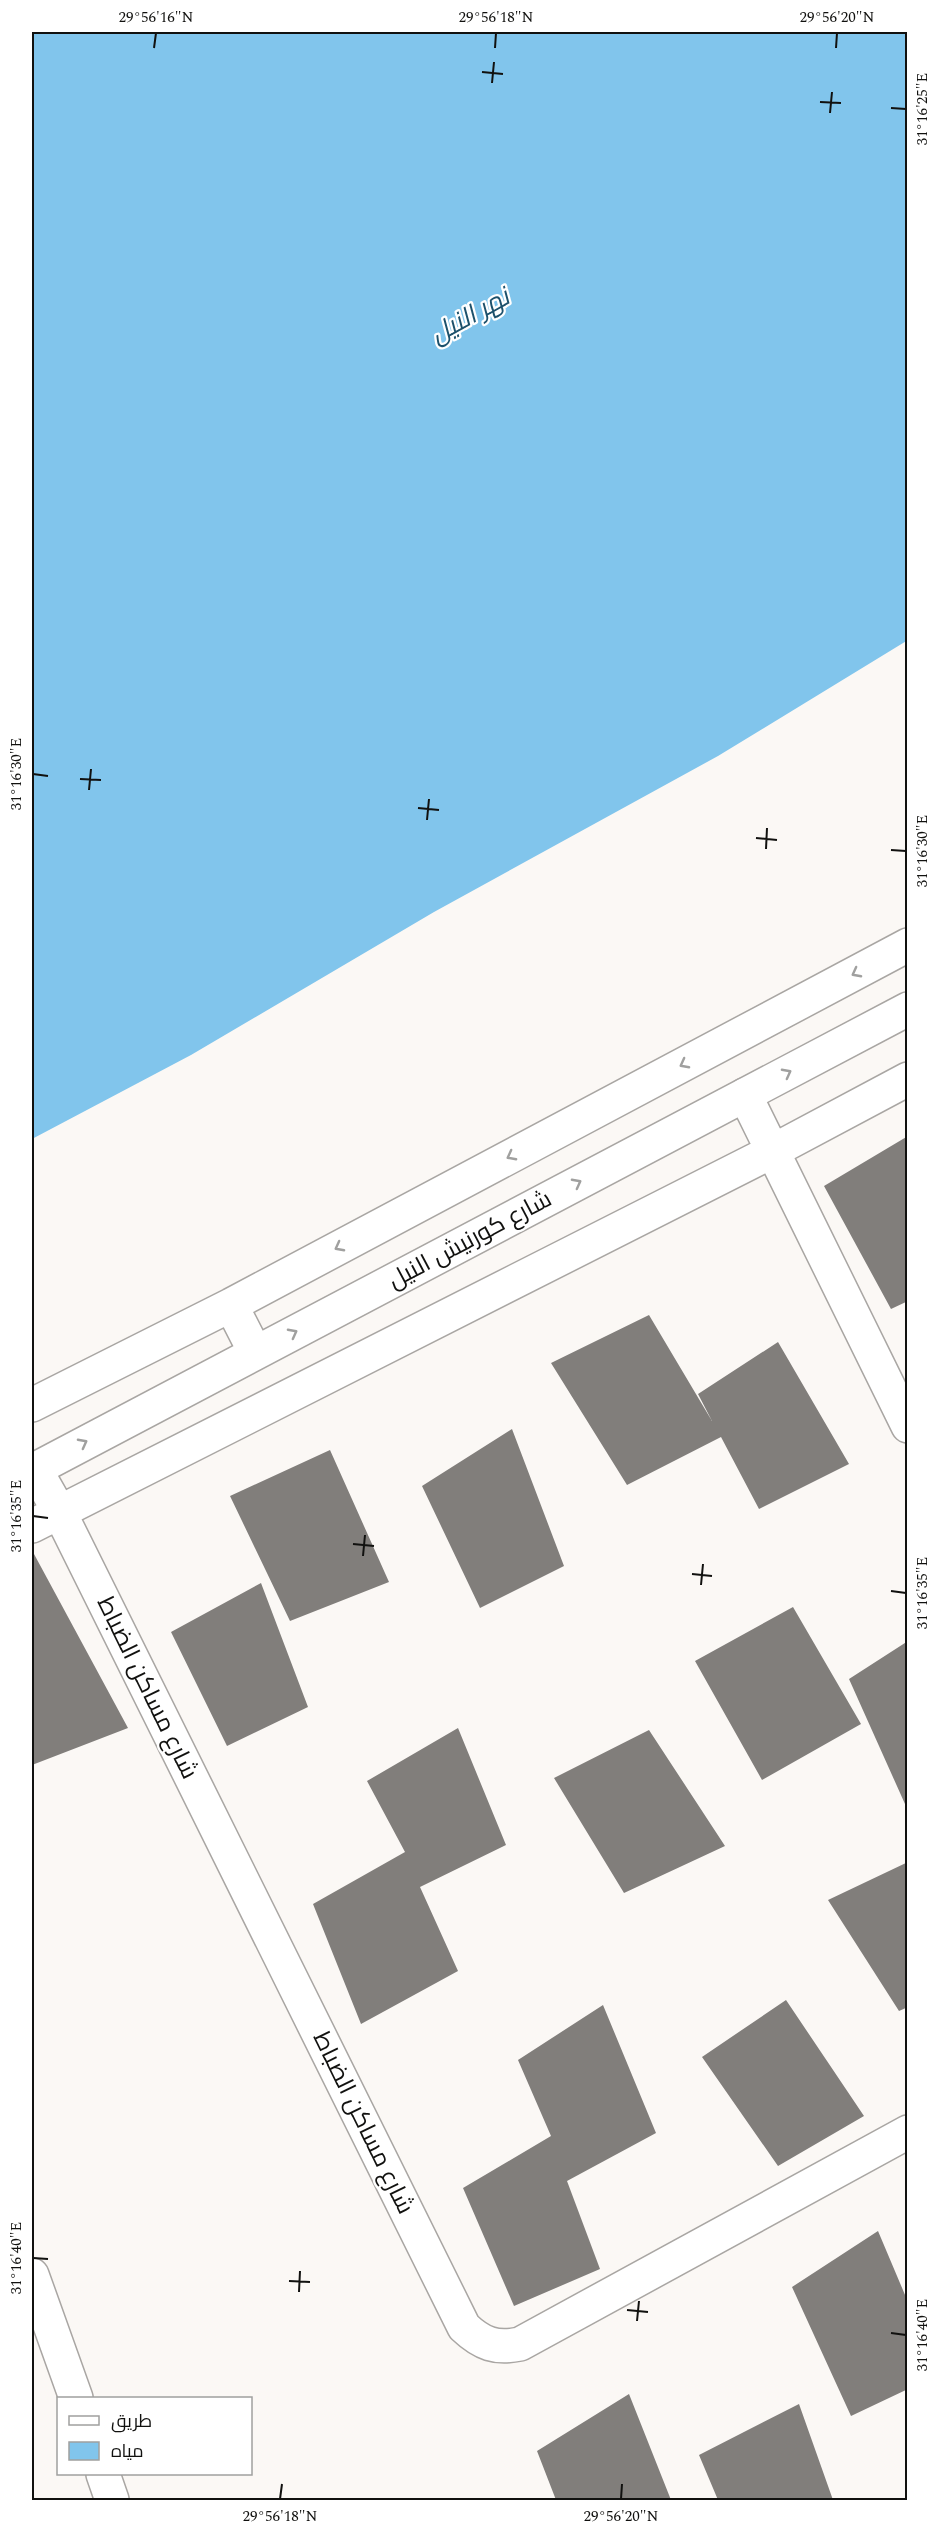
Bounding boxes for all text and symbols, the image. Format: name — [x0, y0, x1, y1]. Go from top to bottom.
text: 29°56'16"N — [119, 6, 194, 29]
text: 29°56'18"N — [459, 6, 534, 29]
text: 29°56'20"N — [800, 6, 875, 29]
text: 31°16'25"E — [911, 73, 934, 145]
water label: نهر النيل — [423, 276, 520, 354]
text: 31°16'30"E — [5, 738, 28, 810]
text: 31°16'30"E — [911, 815, 934, 887]
one-way arrow — [852, 966, 862, 977]
one-way arrow — [679, 1057, 690, 1068]
one-way arrow — [780, 1069, 791, 1080]
one-way arrow — [507, 1149, 518, 1160]
one-way arrow — [571, 1179, 581, 1190]
street label: شارع كورنيش النيل — [382, 1182, 558, 1298]
one-way arrow — [335, 1240, 345, 1251]
one-way arrow — [286, 1328, 297, 1340]
one-way arrow — [77, 1439, 87, 1450]
text: 31°16'35"E — [5, 1480, 28, 1552]
text: 31°16'35"E — [911, 1557, 934, 1629]
street label: شارع مساكن الضباط — [87, 1590, 207, 1786]
street label: شارع مساكن الضباط — [303, 2025, 423, 2221]
text: 31°16'40"E — [5, 2222, 28, 2294]
text: 31°16'40"E — [911, 2299, 934, 2371]
legend — [57, 2397, 252, 2475]
text: طريق — [111, 2408, 152, 2435]
text: مياه — [111, 2438, 144, 2465]
text: 29°56'18"N — [243, 2505, 318, 2528]
text: 29°56'20"N — [584, 2505, 659, 2528]

